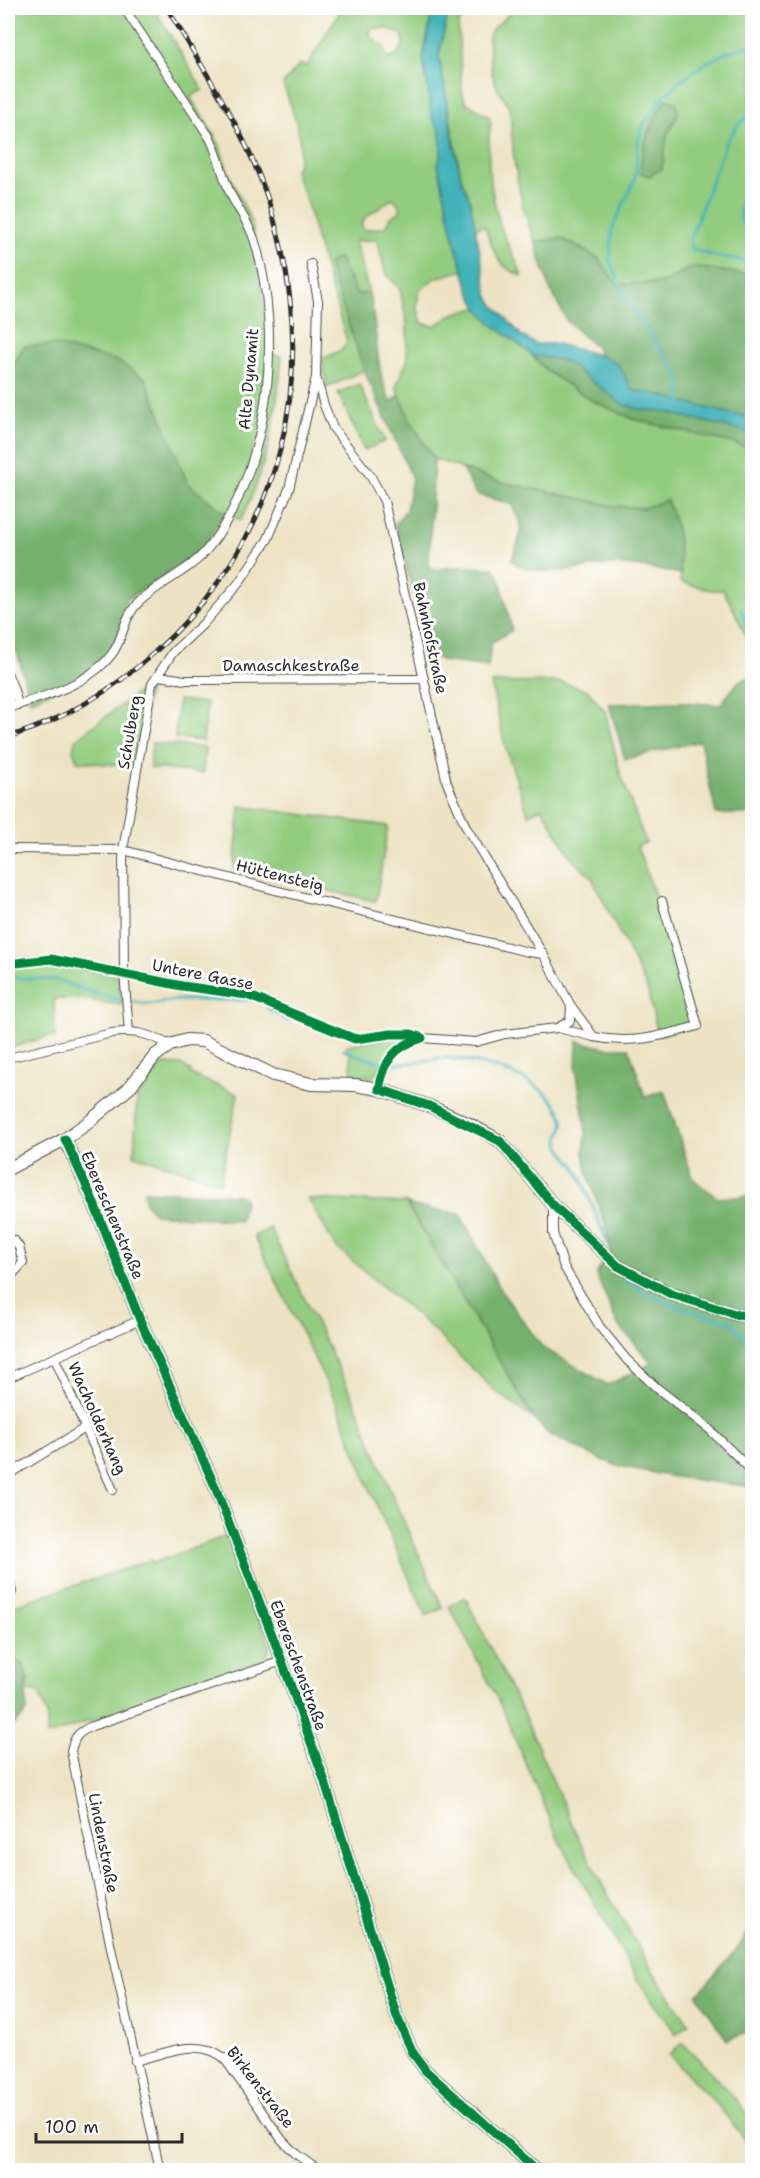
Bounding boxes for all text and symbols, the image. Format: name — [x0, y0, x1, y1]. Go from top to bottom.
street label: Alte Dynamit — [234, 327, 263, 431]
street label: Bahnhofstraße — [408, 580, 453, 696]
street label: Damaschkestraße — [222, 655, 360, 676]
street label: Schulberg — [113, 693, 146, 771]
street label: Hüttensteig — [234, 854, 326, 897]
street label: Untere Gasse — [150, 954, 255, 995]
street label: Ebereschenstraße — [76, 1148, 149, 1283]
street label: Wacholderhang — [63, 1359, 132, 1478]
street label: Ebereschenstraße — [265, 1597, 332, 1733]
street label: Lindenstraße — [84, 1791, 123, 1895]
street label: Birkenstraße — [222, 2042, 299, 2133]
scale bar — [36, 2106, 182, 2144]
text: 100 m — [45, 2115, 99, 2139]

